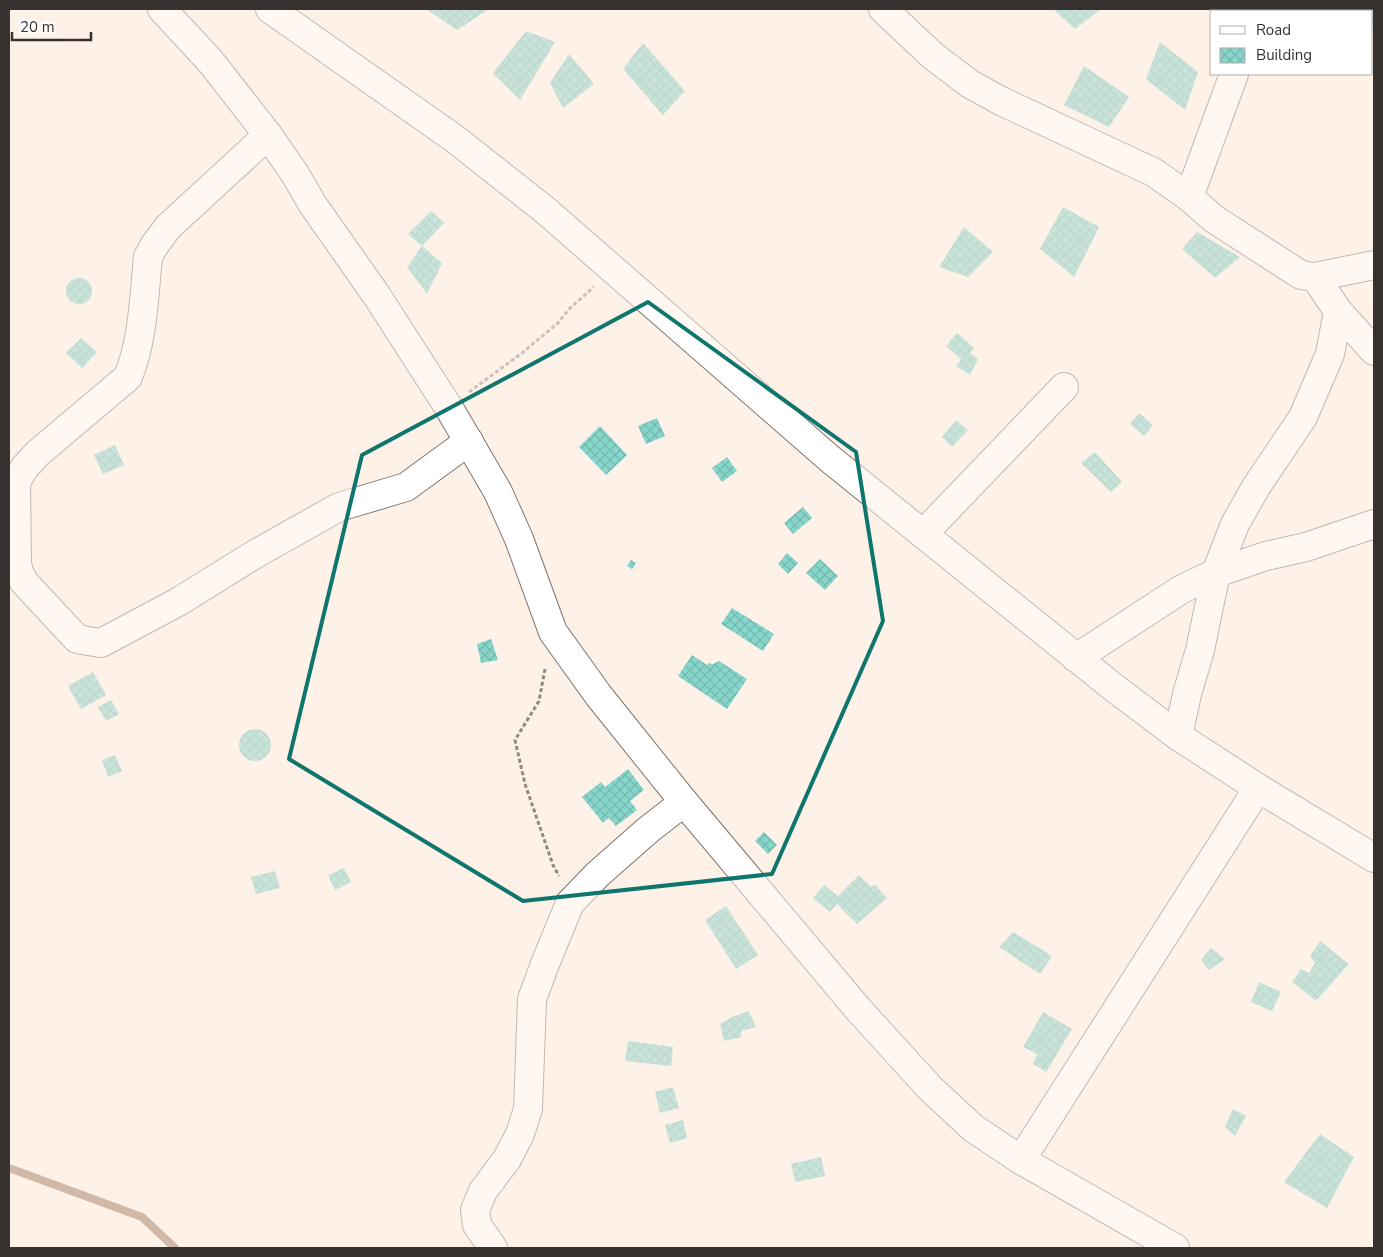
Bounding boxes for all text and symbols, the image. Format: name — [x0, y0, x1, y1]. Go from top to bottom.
scale bar — [12, 10, 91, 42]
legend — [1210, 10, 1373, 75]
text: 20 m — [20, 17, 55, 37]
text: Road — [1256, 20, 1291, 40]
text: Building — [1256, 45, 1312, 65]

